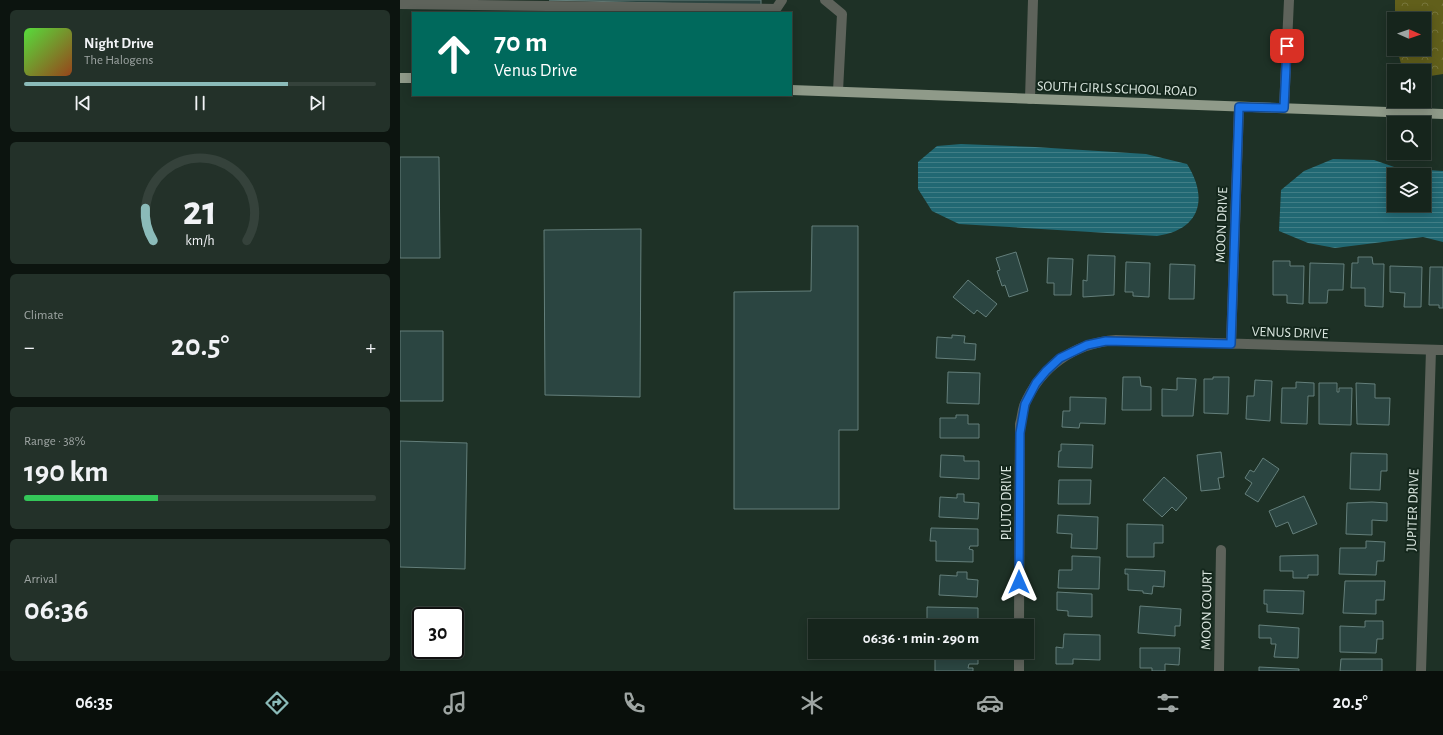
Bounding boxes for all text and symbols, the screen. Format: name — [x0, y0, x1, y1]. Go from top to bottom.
north arrow — [1387, 12, 1431, 56]
map controls — [1387, 12, 1431, 212]
icon: ahead — [428, 28, 480, 80]
text: 70 m — [494, 29, 548, 57]
pin — [1270, 29, 1304, 63]
icon: arrive — [1276, 35, 1298, 57]
text: Night Drive — [84, 36, 154, 51]
text: The Halogens — [84, 54, 153, 67]
text: Venus Drive — [494, 62, 577, 80]
button: sound — [1387, 64, 1431, 108]
street label: SOUTH GIRLS SCHOOL ROAD — [1037, 79, 1197, 99]
icon: previous — [72, 92, 94, 114]
icon: pause — [189, 92, 211, 114]
icon: next — [306, 92, 328, 114]
button: search — [1387, 116, 1431, 160]
button: layers — [1387, 168, 1431, 212]
street label: MOON DRIVE — [1214, 187, 1230, 263]
text: 21 — [183, 191, 217, 232]
text: km/h — [185, 234, 215, 248]
text: Climate — [24, 309, 63, 322]
street label: VENUS DRIVE — [1251, 325, 1329, 341]
text: 20.5° — [171, 331, 229, 361]
text: − — [24, 336, 35, 358]
text: + — [365, 336, 376, 358]
text: Range · 38% — [24, 435, 85, 448]
text: 190 km — [24, 457, 109, 487]
street label: PLUTO DRIVE — [1000, 466, 1014, 540]
street label: JUPITER DRIVE — [1405, 468, 1421, 552]
position arrow — [998, 561, 1040, 603]
street label: MOON COURT — [1199, 570, 1215, 650]
text: Arrival — [24, 573, 57, 586]
text: 06:36 — [24, 595, 88, 625]
speed limit sign: 30 — [412, 607, 464, 659]
text: 06:36 · 1 min · 290 m — [863, 631, 979, 646]
icon: directions — [263, 689, 291, 717]
icon: music — [441, 689, 469, 717]
icon: phone — [620, 689, 648, 717]
icon: climate — [798, 689, 826, 717]
icon: car — [976, 689, 1004, 717]
icon: filters — [1154, 689, 1182, 717]
text: 06:35 — [75, 694, 113, 712]
text: 20.5° — [1333, 694, 1368, 712]

